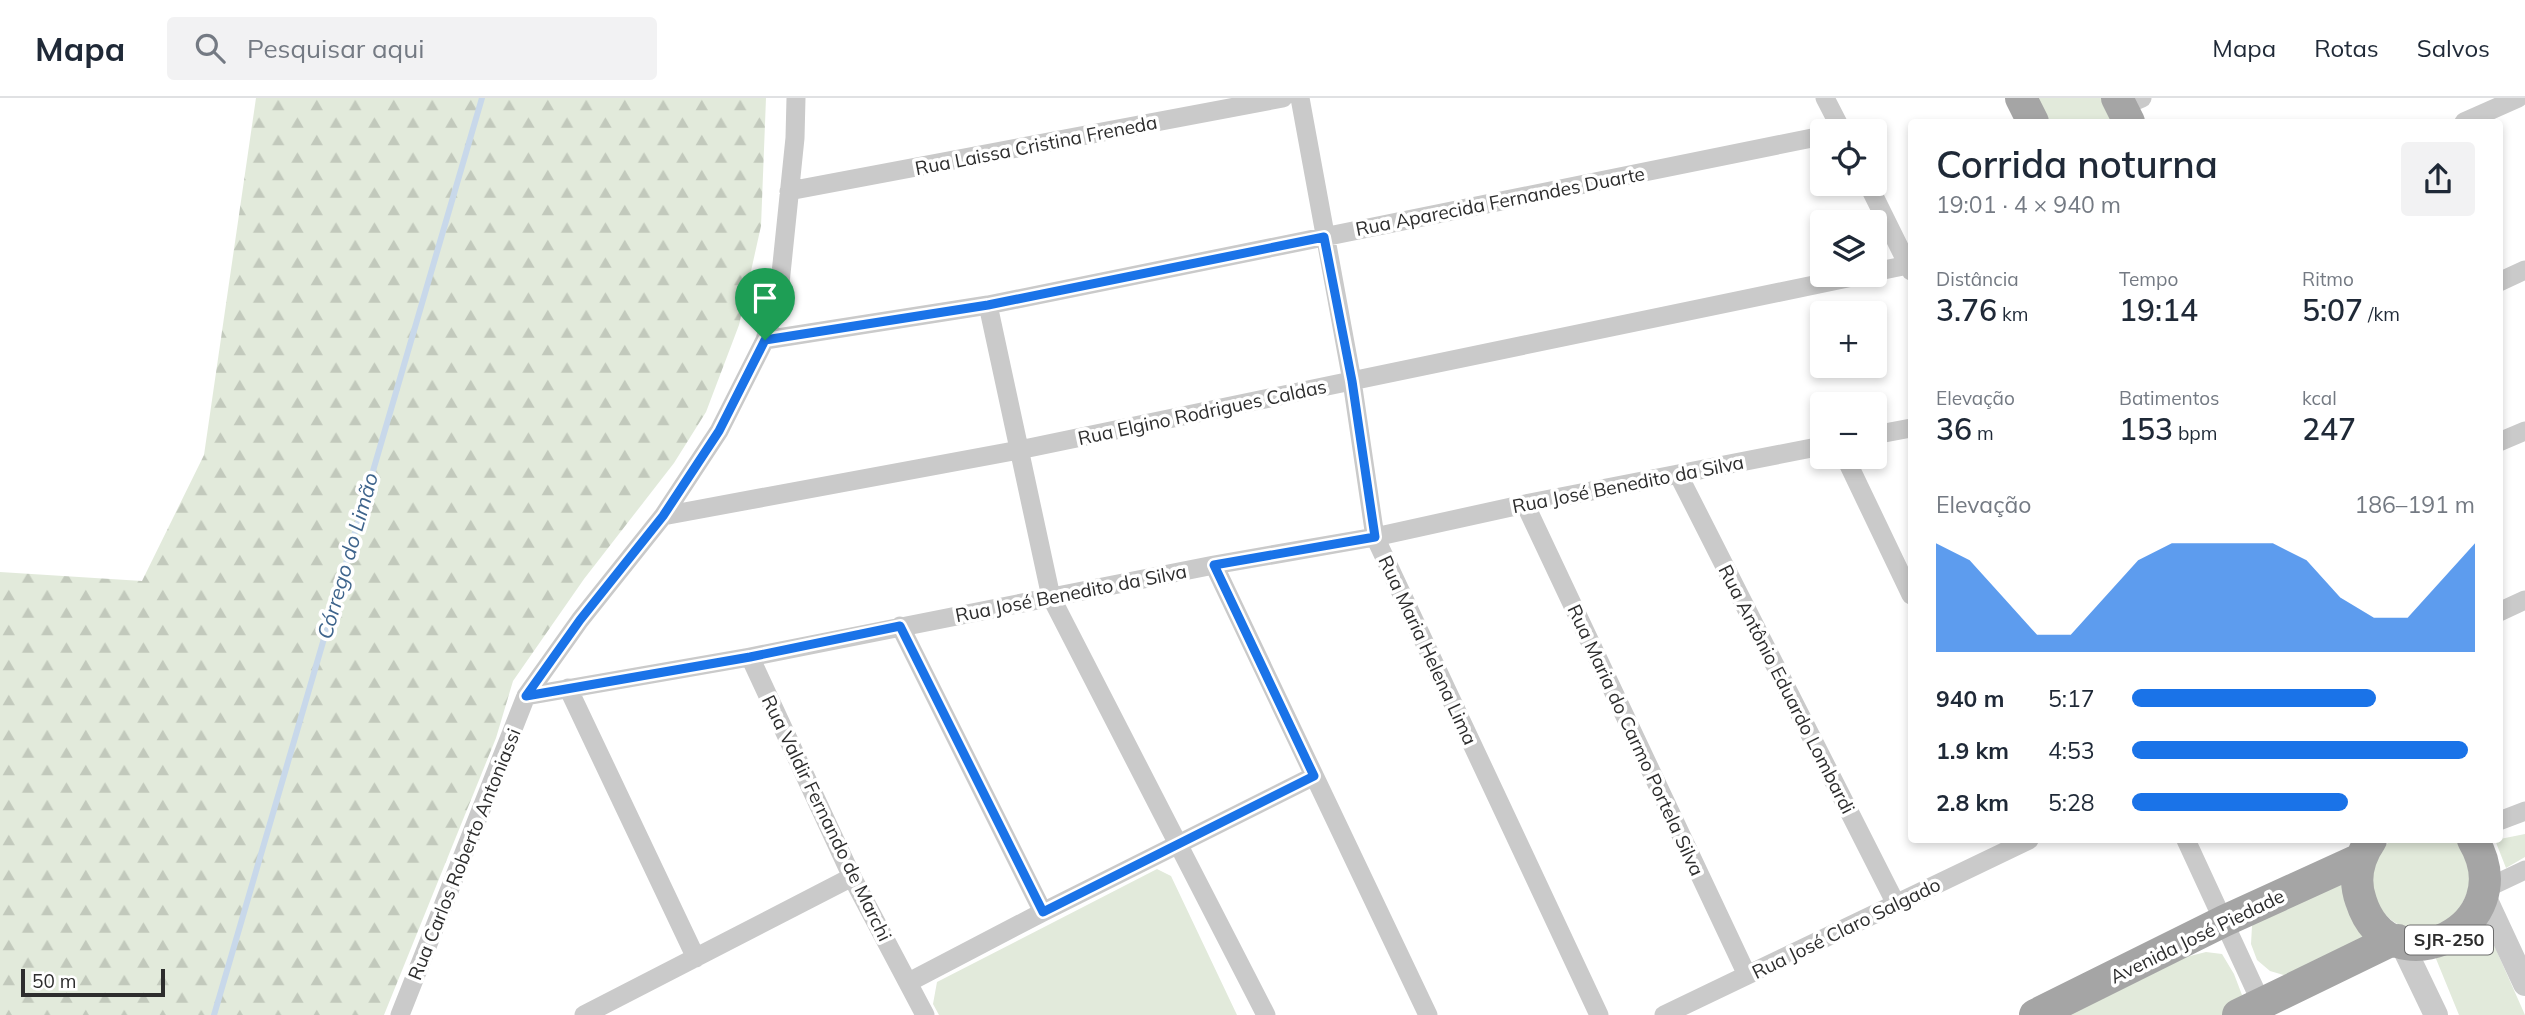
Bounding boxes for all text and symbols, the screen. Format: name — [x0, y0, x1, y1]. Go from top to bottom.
search box — [167, 17, 657, 80]
text: Mapa — [35, 28, 125, 69]
icon: search — [191, 29, 229, 67]
text: Pesquisar aqui — [247, 32, 424, 65]
text: Mapa — [2212, 33, 2276, 63]
text: Rotas — [2314, 33, 2379, 63]
text: Salvos — [2417, 33, 2490, 63]
street label: Rua Laissa Cristina Freneda — [913, 110, 1159, 180]
map controls — [1810, 119, 1887, 469]
button: locate — [1810, 119, 1887, 196]
text: Corrida noturna — [1936, 140, 2218, 188]
button: share — [2401, 142, 2475, 216]
street label: Rua Aparecida Fernandes Duarte — [1353, 161, 1647, 241]
text: 19:01 · 4 × 940 m — [1936, 190, 2121, 219]
button: layers — [1810, 210, 1887, 287]
text: Distância — [1936, 267, 2019, 291]
text: Tempo — [2119, 267, 2178, 291]
text: Ritmo — [2302, 267, 2354, 291]
pin — [735, 268, 795, 340]
icon: arrive — [746, 279, 784, 317]
text: 3.76 — [1936, 291, 1997, 329]
text: 19:14 — [2119, 291, 2198, 329]
text: 5:07 — [2302, 291, 2363, 329]
button: + — [1810, 301, 1887, 378]
text: km — [1997, 302, 2029, 326]
text: /km — [2363, 302, 2400, 326]
street label: Rua Elgino Rodrigues Caldas — [1075, 374, 1329, 450]
text: Elevação — [1936, 386, 2015, 410]
text: Batimentos — [2119, 386, 2219, 410]
text: kcal — [2302, 386, 2337, 410]
button: − — [1810, 392, 1887, 469]
text: 36 — [1936, 410, 1972, 448]
text: 153 — [2119, 410, 2173, 448]
text: 247 — [2302, 410, 2356, 448]
text: m — [1972, 421, 1994, 445]
text: bpm — [2173, 421, 2217, 445]
street label: Rua José Benedito da Silva — [1510, 450, 1746, 518]
water label: Córrego do Limão — [311, 470, 383, 642]
text: Elevação — [1936, 490, 2031, 519]
text: 186–191 m — [2354, 490, 2475, 519]
street label: Rua Maria Helena Lima — [1374, 552, 1482, 748]
street label: Rua José Benedito da Silva — [953, 559, 1189, 627]
street label: Rua Antônio Eduardo Lombardi — [1714, 560, 1860, 818]
street label: Rua Maria do Carmo Portela Silva — [1562, 600, 1710, 880]
text: 940 m — [1936, 684, 2004, 713]
text: 5:17 — [2048, 684, 2095, 713]
street label: Rua Valdir Fernando de Marchi — [757, 691, 897, 945]
street label: Rua Carlos Roberto Antoniassi — [402, 725, 526, 983]
text: 1.9 km — [1936, 736, 2009, 765]
text: 4:53 — [2048, 736, 2095, 765]
text: 2.8 km — [1936, 788, 2009, 817]
text: 5:28 — [2048, 788, 2095, 817]
street label: Rua José Claro Salgado — [1748, 872, 1944, 984]
street label: Avenida José Piedade — [2106, 883, 2288, 989]
road number: SJR-250 — [2405, 926, 2493, 954]
scale bar — [21, 966, 164, 998]
text: 50 m — [32, 969, 76, 993]

